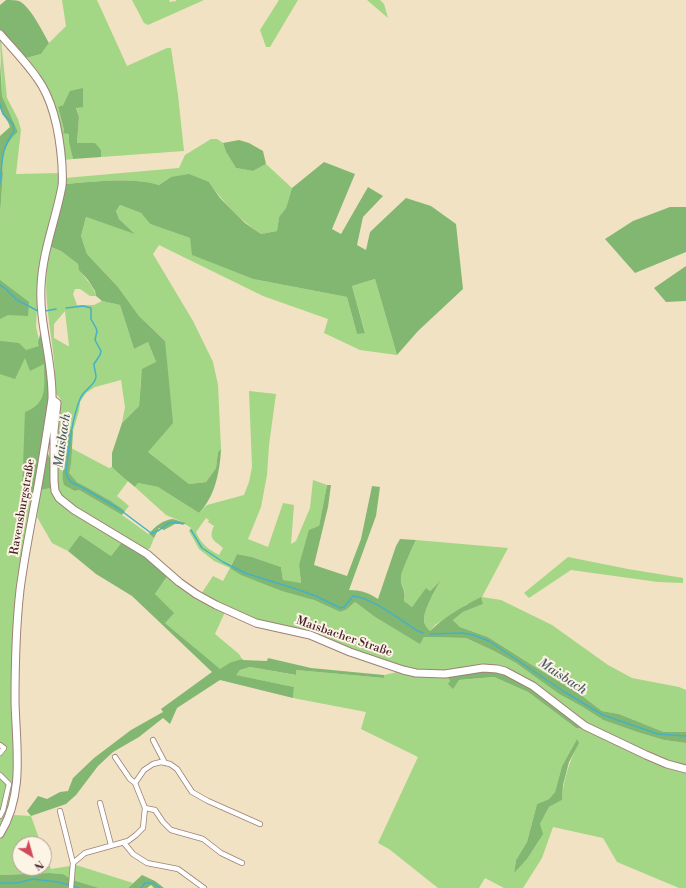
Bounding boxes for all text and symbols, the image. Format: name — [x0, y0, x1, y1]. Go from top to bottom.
water label: Maisbach — [51, 413, 75, 469]
street label: Ravensburgstraße — [7, 458, 39, 556]
street label: Maisbacher Straße — [294, 614, 394, 660]
water label: Maisbach — [535, 656, 589, 698]
north arrow — [12, 836, 52, 876]
text: N — [31, 857, 46, 873]

